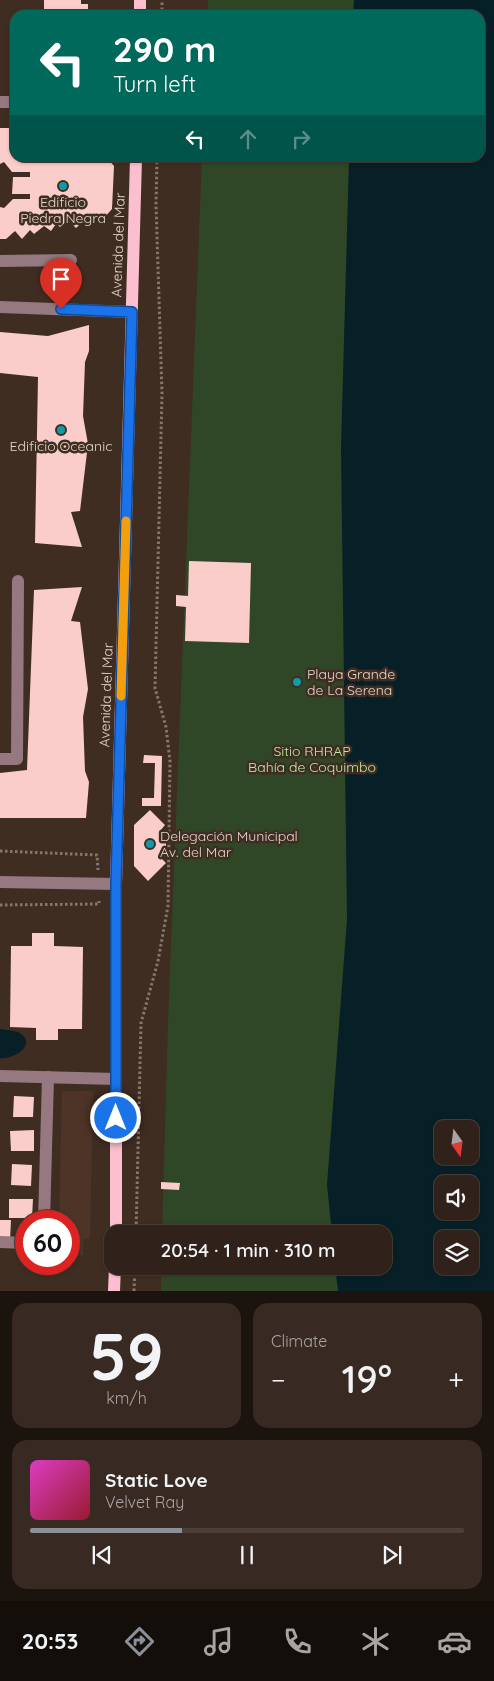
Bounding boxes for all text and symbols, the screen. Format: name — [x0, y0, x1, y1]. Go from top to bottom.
text: 290 m — [113, 27, 216, 71]
icon: left — [30, 30, 95, 95]
text: Turn left — [113, 70, 196, 98]
icon: left — [181, 125, 209, 153]
icon: ahead — [234, 125, 262, 153]
icon: right — [287, 125, 315, 153]
marker: Edificio Piedra Negra — [57, 180, 69, 192]
street label: Avenida del Mar — [107, 192, 129, 298]
place label: Edificio Piedra Negra — [20, 193, 106, 227]
pin — [40, 258, 82, 309]
icon: arrive — [47, 265, 75, 293]
marker: Edificio Oceanic — [55, 424, 67, 436]
place label: Edificio Oceanic — [10, 437, 112, 455]
street label: Avenida del Mar — [95, 642, 117, 748]
place label: Playa Grande de La Serena — [307, 665, 395, 699]
marker: Playa Grande de La Serena — [291, 676, 303, 688]
park label: Sitio RHRAP Bahía de Coquimbo — [248, 742, 376, 776]
place label: Delegación Municipal Av. del Mar — [160, 827, 298, 861]
marker: Delegación Municipal Av. del Mar — [144, 838, 156, 850]
position arrow — [89, 1091, 141, 1143]
north arrow — [434, 1120, 479, 1165]
map controls — [434, 1120, 479, 1275]
button: sound — [434, 1175, 479, 1220]
speed limit sign: 60 — [15, 1210, 80, 1275]
button: layers — [434, 1230, 479, 1275]
text: 20:54 · 1 min · 310 m — [161, 1238, 335, 1262]
text: 59 — [89, 1315, 164, 1396]
text: Climate — [271, 1331, 327, 1351]
text: 19° — [342, 1355, 392, 1403]
text: − — [271, 1362, 286, 1397]
text: + — [448, 1362, 464, 1397]
text: km/h — [106, 1388, 147, 1408]
text: Static Love — [105, 1468, 208, 1492]
text: Velvet Ray — [105, 1492, 184, 1512]
icon: previous — [88, 1541, 116, 1569]
icon: pause — [233, 1541, 261, 1569]
icon: next — [378, 1541, 406, 1569]
icon: directions — [122, 1624, 157, 1659]
icon: music — [201, 1624, 236, 1659]
icon: phone — [280, 1624, 315, 1659]
icon: climate — [358, 1624, 393, 1659]
icon: car — [437, 1624, 472, 1659]
text: 20:53 — [22, 1627, 78, 1655]

